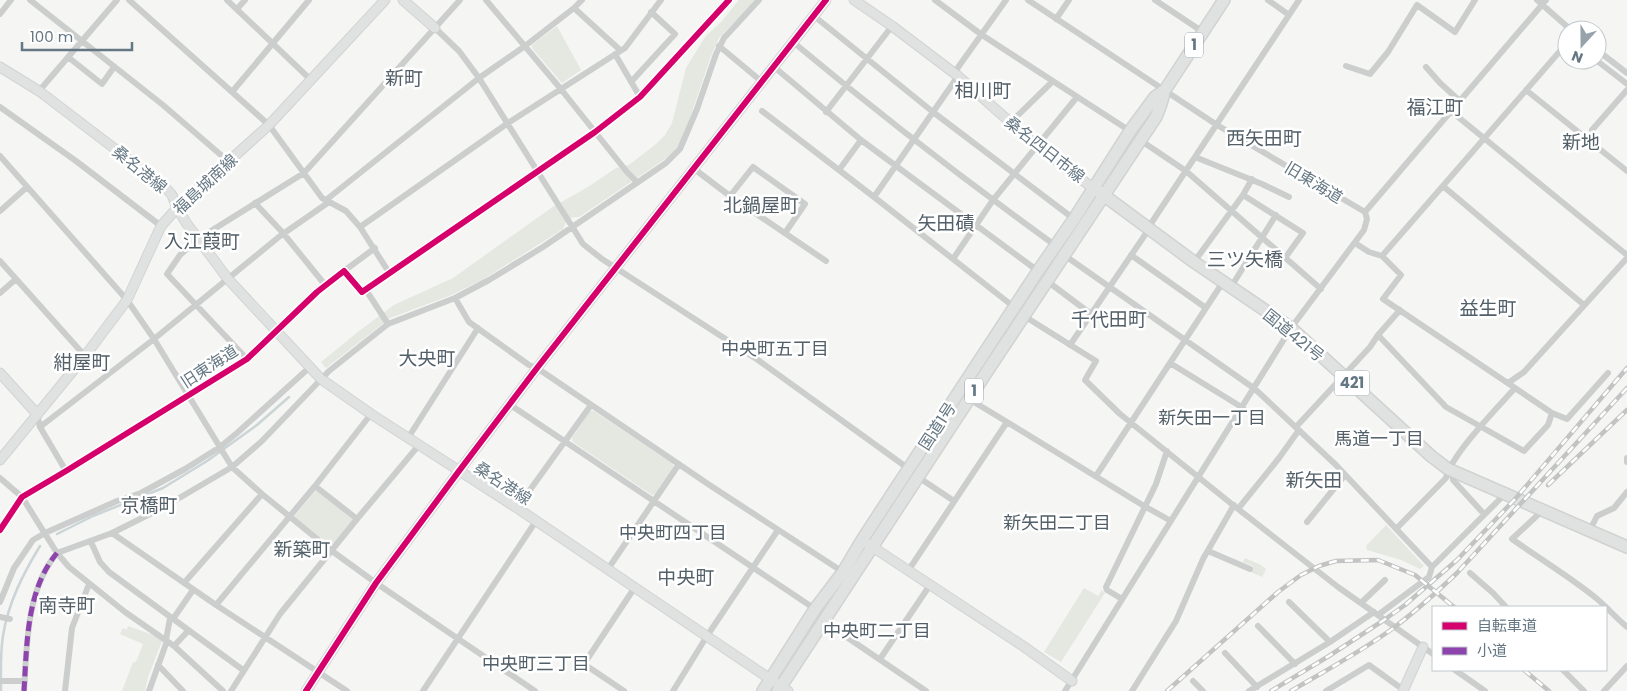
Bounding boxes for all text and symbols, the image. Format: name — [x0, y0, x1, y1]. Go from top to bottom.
scale bar — [22, 20, 132, 52]
north arrow — [1557, 20, 1607, 70]
text: 100 m — [30, 26, 73, 47]
road number: 1 — [1185, 32, 1203, 58]
text: N — [1569, 46, 1586, 68]
district label: 新町 — [385, 65, 423, 92]
district label: 相川町 — [954, 77, 1012, 104]
district label: 福江町 — [1406, 94, 1464, 121]
street label: 桑名四日市線 — [1000, 111, 1090, 188]
district label: 西矢田町 — [1226, 125, 1302, 152]
district label: 新地 — [1562, 129, 1600, 156]
street label: 桑名港線 — [108, 140, 172, 198]
street label: 福島城南線 — [168, 149, 242, 220]
street label: 旧東海道 — [1280, 156, 1347, 209]
district label: 北鍋屋町 — [723, 192, 799, 219]
district label: 矢田磧 — [917, 210, 975, 237]
district label: 入江葭町 — [164, 228, 240, 255]
district label: 三ツ矢橋 — [1207, 246, 1283, 273]
district label: 益生町 — [1459, 295, 1517, 322]
street label: 国道421号 — [1258, 304, 1329, 367]
district label: 千代田町 — [1071, 306, 1147, 333]
district label: 中央町五丁目 — [721, 336, 829, 361]
street label: 旧東海道 — [176, 339, 242, 393]
district label: 大央町 — [398, 345, 456, 372]
district label: 紺屋町 — [53, 349, 111, 376]
road number: 421 — [1334, 370, 1370, 396]
road number: 1 — [965, 378, 983, 404]
street label: 国道1号 — [913, 398, 962, 455]
district label: 新矢田一丁目 — [1158, 405, 1266, 430]
district label: 馬道一丁目 — [1334, 426, 1424, 451]
street label: 桑名港線 — [470, 456, 536, 510]
district label: 新矢田 — [1285, 467, 1343, 494]
district label: 京橋町 — [120, 492, 178, 519]
district label: 新矢田二丁目 — [1003, 510, 1111, 535]
district label: 中央町四丁目 — [619, 520, 727, 545]
district label: 新築町 — [273, 536, 331, 563]
district label: 中央町 — [657, 564, 715, 591]
district label: 南寺町 — [38, 592, 96, 619]
legend — [1432, 606, 1607, 671]
text: 自転車道 — [1477, 615, 1537, 636]
district label: 中央町二丁目 — [823, 618, 931, 643]
text: 小道 — [1477, 640, 1507, 661]
district label: 中央町三丁目 — [482, 651, 590, 676]

